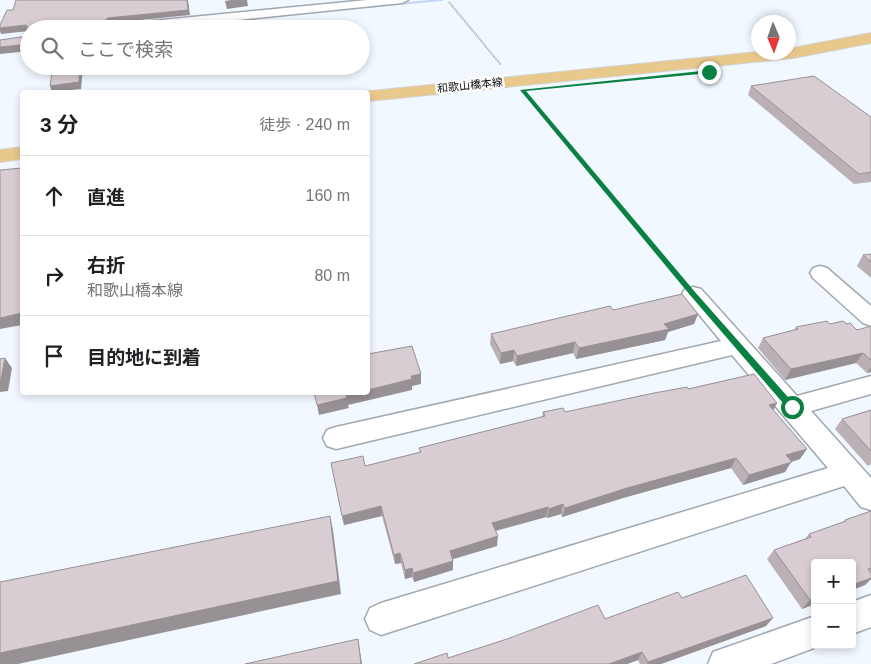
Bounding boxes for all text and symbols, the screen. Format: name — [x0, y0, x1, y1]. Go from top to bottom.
north arrow — [751, 15, 796, 60]
search box — [20, 20, 370, 75]
icon: search — [38, 34, 66, 62]
text: ここで検索 — [78, 39, 173, 60]
route end — [698, 61, 721, 84]
street label: 和歌山橋本線 — [437, 76, 503, 94]
text: 3 分 — [40, 113, 79, 136]
text: 徒歩 · 240 m — [259, 116, 350, 133]
icon: ahead — [40, 182, 68, 210]
text: 直進 — [87, 187, 125, 208]
text: 160 m — [306, 187, 350, 204]
text: 右折 — [87, 255, 125, 276]
icon: right — [40, 262, 68, 290]
text: 80 m — [314, 267, 350, 284]
text: 和歌山橋本線 — [87, 282, 183, 299]
icon: arrive — [40, 342, 68, 370]
text: 目的地に到着 — [87, 347, 201, 368]
route start — [781, 396, 804, 419]
map controls — [811, 559, 856, 649]
button: + — [811, 559, 856, 604]
button: − — [811, 604, 856, 649]

